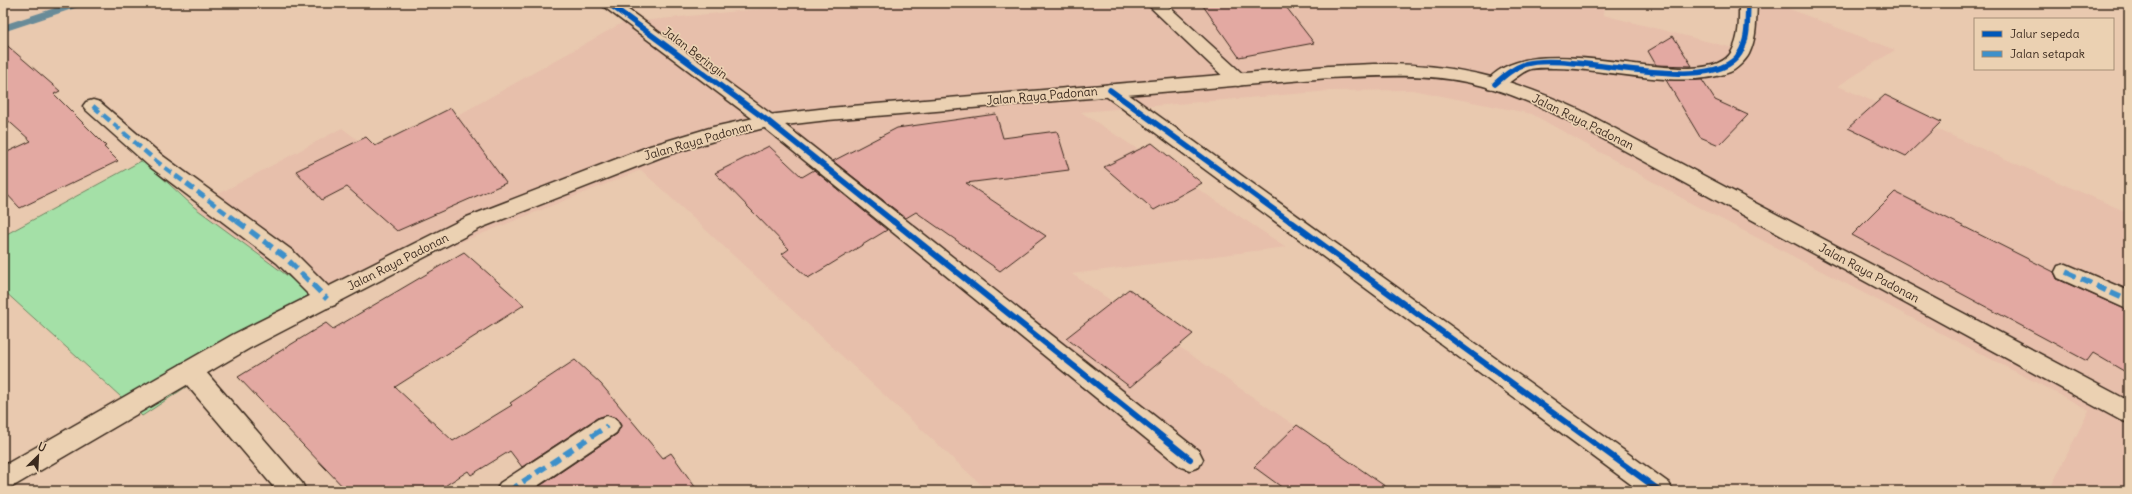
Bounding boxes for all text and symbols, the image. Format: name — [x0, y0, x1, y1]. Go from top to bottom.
legend — [1974, 18, 2114, 70]
street label: Jalan Beringin — [660, 23, 731, 82]
text: Jalur sepeda — [2010, 26, 2080, 41]
text: Jalan setapak — [2010, 46, 2085, 61]
street label: Jalan Raya Padonan — [986, 83, 1098, 108]
street label: Jalan Raya Padonan — [1530, 90, 1637, 153]
street label: Jalan Raya Padonan — [642, 118, 754, 163]
street label: Jalan Raya Padonan — [345, 230, 451, 294]
street label: Jalan Raya Padonan — [1817, 240, 1922, 305]
north arrow — [18, 436, 58, 476]
text: U — [36, 439, 48, 455]

